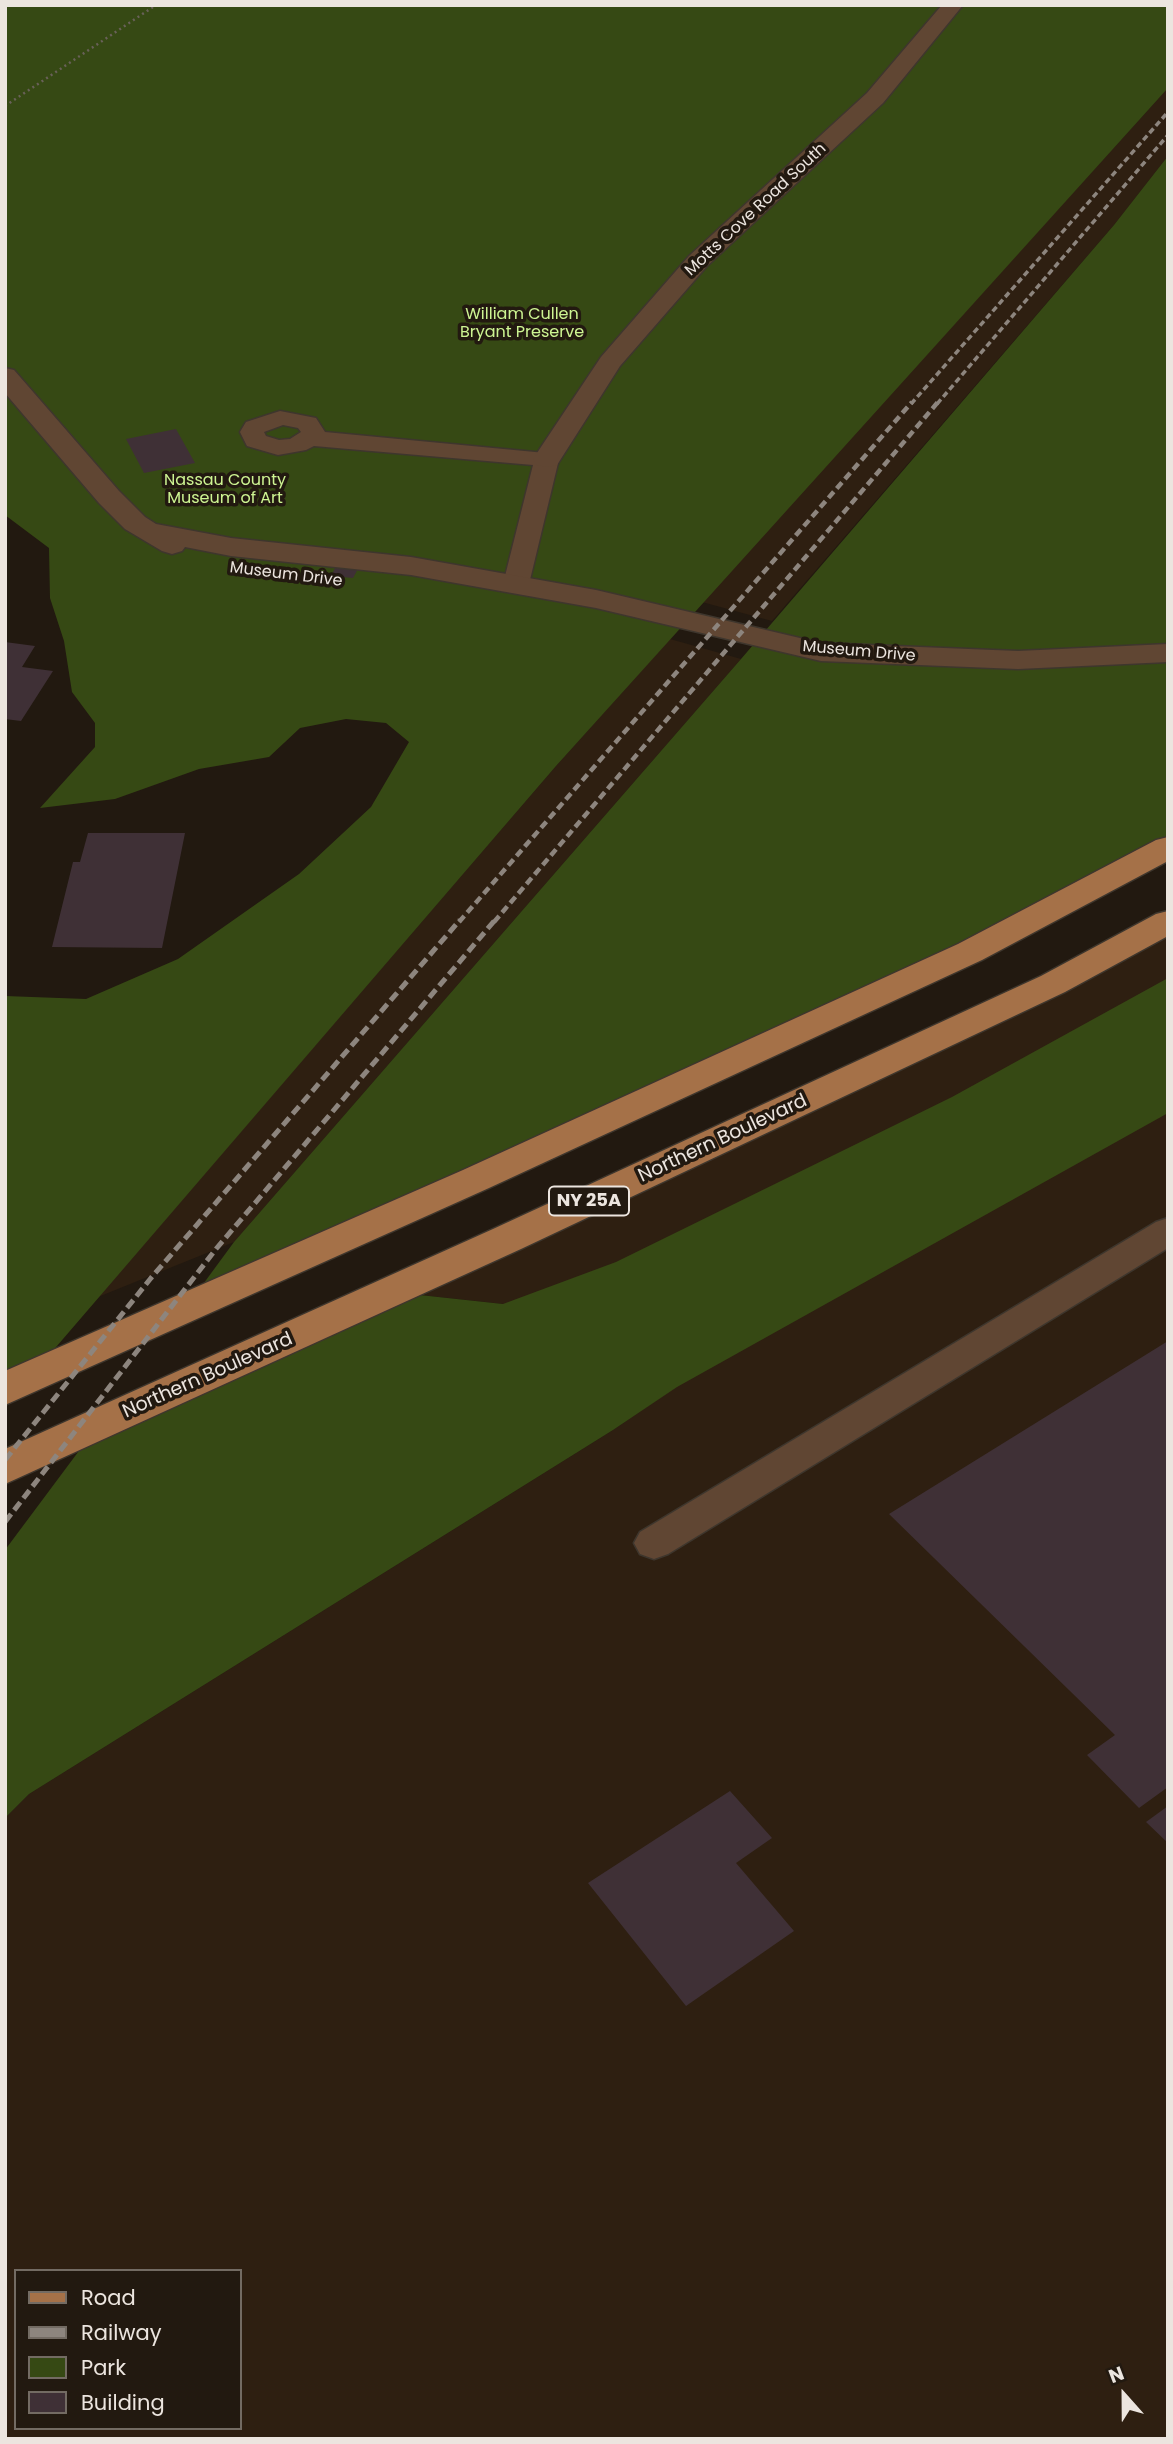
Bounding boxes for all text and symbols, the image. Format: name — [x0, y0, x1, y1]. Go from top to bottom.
street label: Motts Cove Road South — [681, 140, 831, 280]
park label: William Cullen Bryant Preserve — [460, 305, 584, 343]
park label: Nassau County Museum of Art — [164, 471, 286, 509]
street label: Museum Drive — [229, 559, 343, 591]
street label: Museum Drive — [802, 637, 916, 667]
street label: Northern Boulevard — [635, 1090, 811, 1188]
road number: NY 25A — [549, 1186, 629, 1216]
street label: Northern Boulevard — [119, 1328, 297, 1424]
legend — [14, 2269, 242, 2430]
text: Road — [81, 2283, 136, 2312]
text: Railway — [81, 2318, 162, 2347]
text: Park — [81, 2353, 126, 2382]
north arrow — [1089, 2360, 1159, 2430]
text: N — [1105, 2360, 1128, 2390]
text: Building — [81, 2388, 165, 2417]

